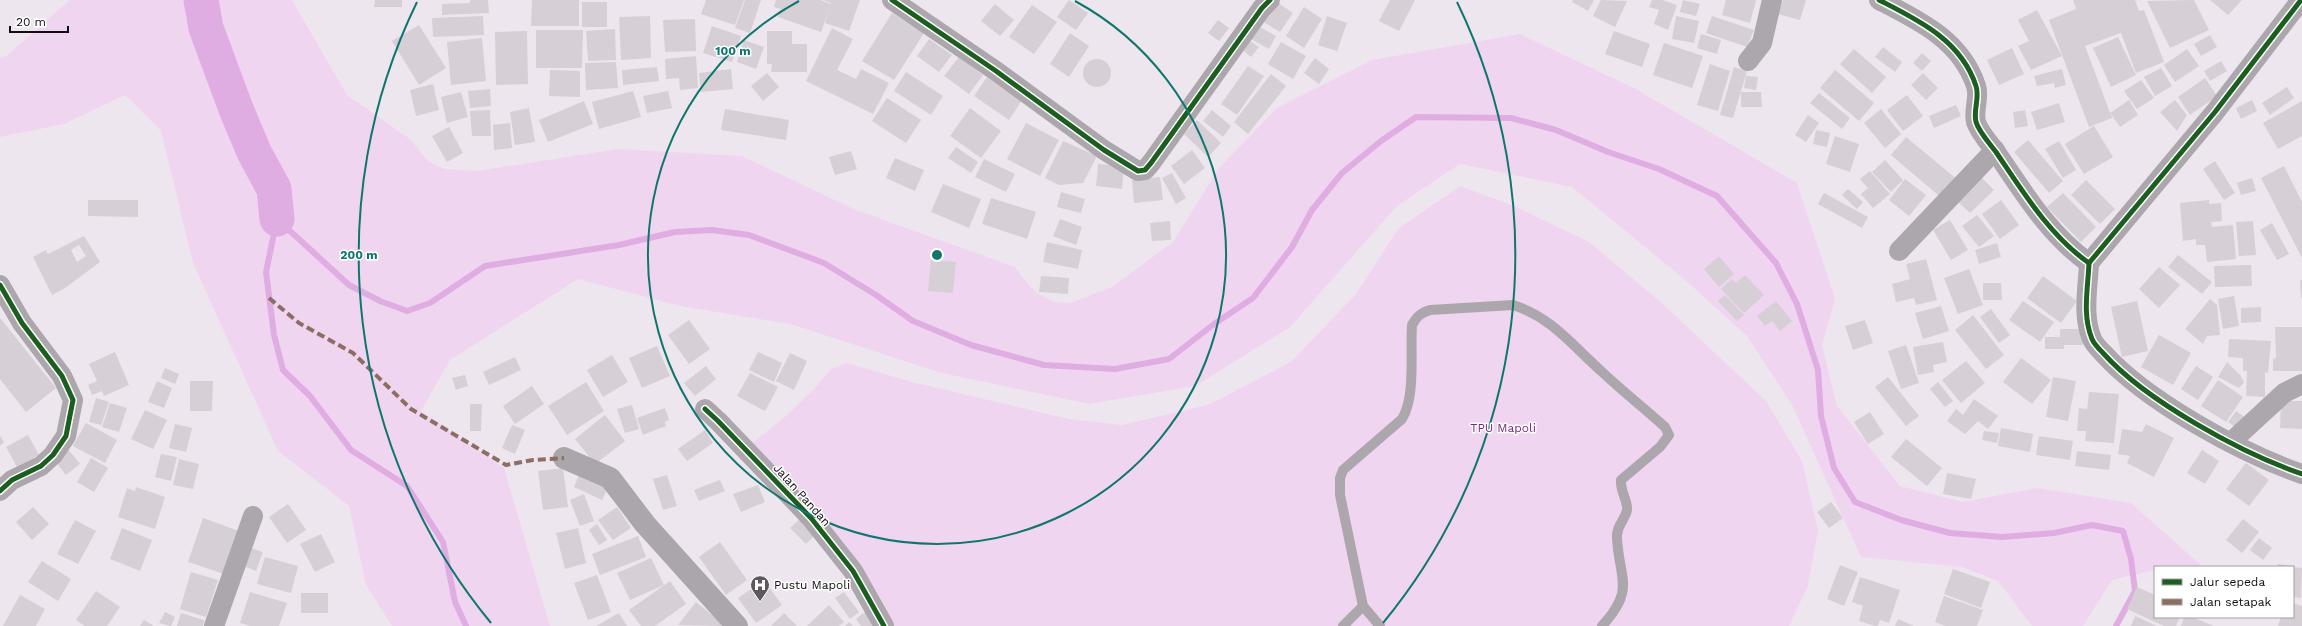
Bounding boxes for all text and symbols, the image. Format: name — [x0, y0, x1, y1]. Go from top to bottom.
scale bar — [10, 8, 68, 34]
text: 20 m — [16, 15, 46, 29]
text: 100 m — [715, 44, 751, 58]
text: 200 m — [340, 248, 378, 262]
centre of rings — [930, 248, 944, 262]
park label: TPU Mapoli — [1470, 421, 1536, 435]
street label: Jalan Pandan — [770, 461, 834, 529]
legend — [2154, 566, 2294, 618]
hospital icon: Pustu Mapoli — [749, 574, 771, 602]
text: Jalur sepeda — [2190, 575, 2265, 589]
place label: Pustu Mapoli — [774, 578, 850, 592]
text: Jalan setapak — [2190, 595, 2272, 609]

